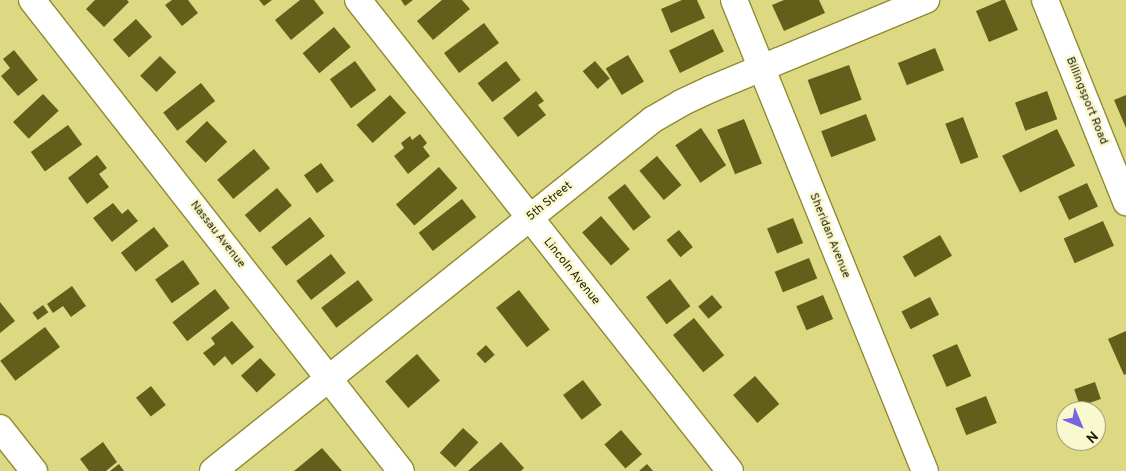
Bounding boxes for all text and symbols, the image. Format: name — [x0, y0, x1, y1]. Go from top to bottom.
street label: Billingsport Road — [1062, 55, 1110, 147]
street label: 5th Street — [524, 179, 576, 225]
street label: Sheridan Avenue — [805, 191, 853, 281]
street label: Nassau Avenue — [186, 198, 248, 272]
street label: Lincoln Avenue — [540, 235, 602, 309]
north arrow — [1056, 401, 1106, 451]
text: N — [1082, 427, 1101, 446]

